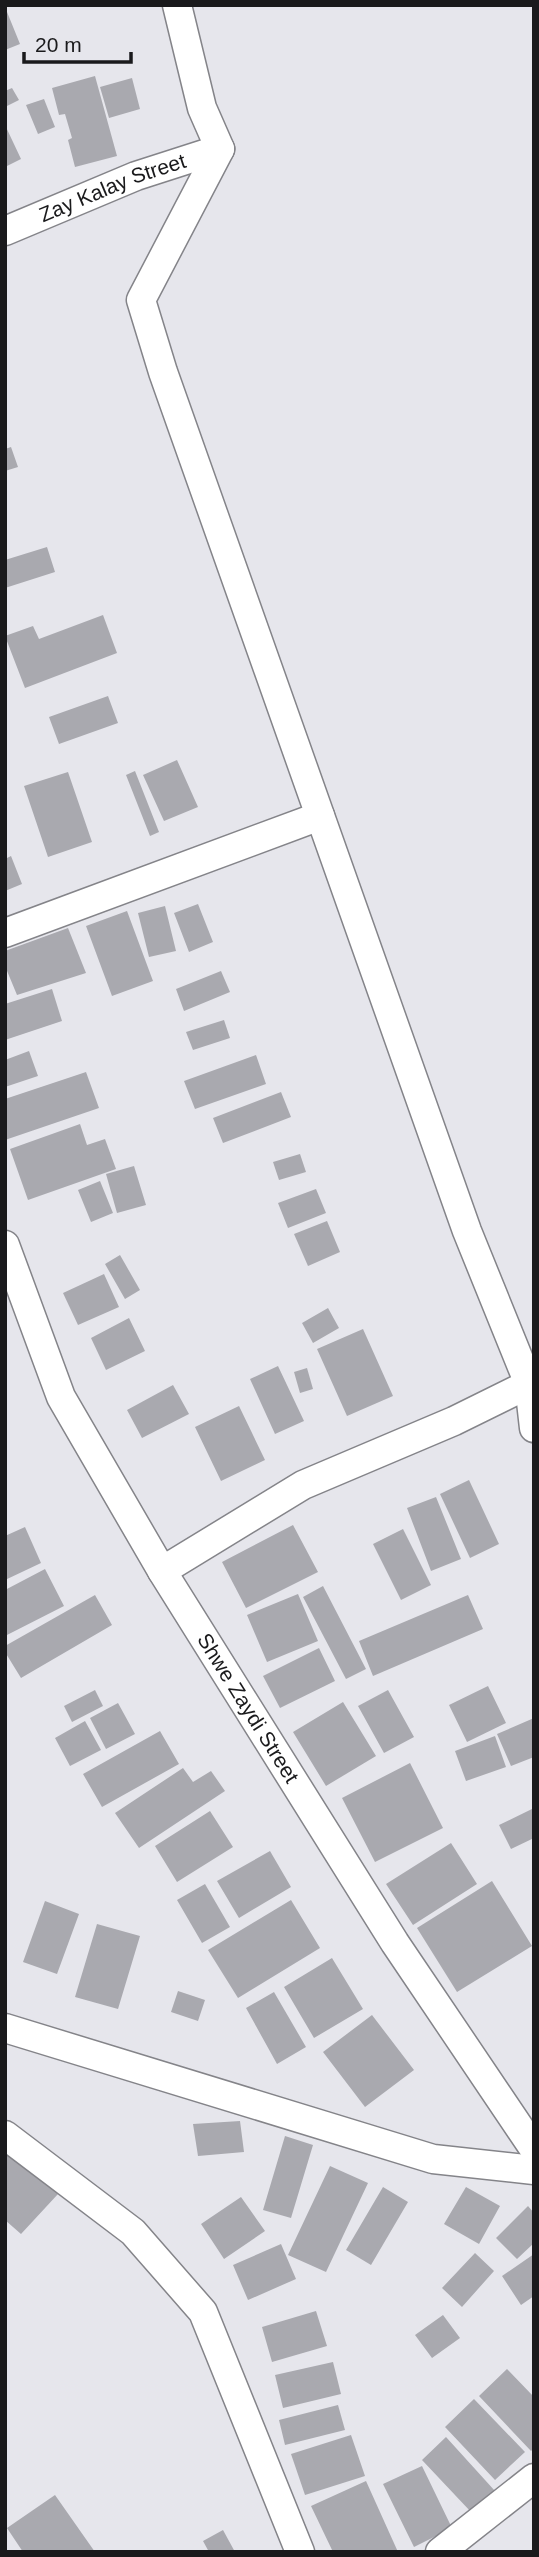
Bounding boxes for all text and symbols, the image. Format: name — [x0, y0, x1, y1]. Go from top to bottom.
scale bar — [24, 21, 131, 65]
text: 20 m — [35, 33, 82, 56]
street label: Zay Kalay Street — [36, 149, 189, 226]
street label: Shwe Zaydi Street — [193, 1629, 304, 1787]

